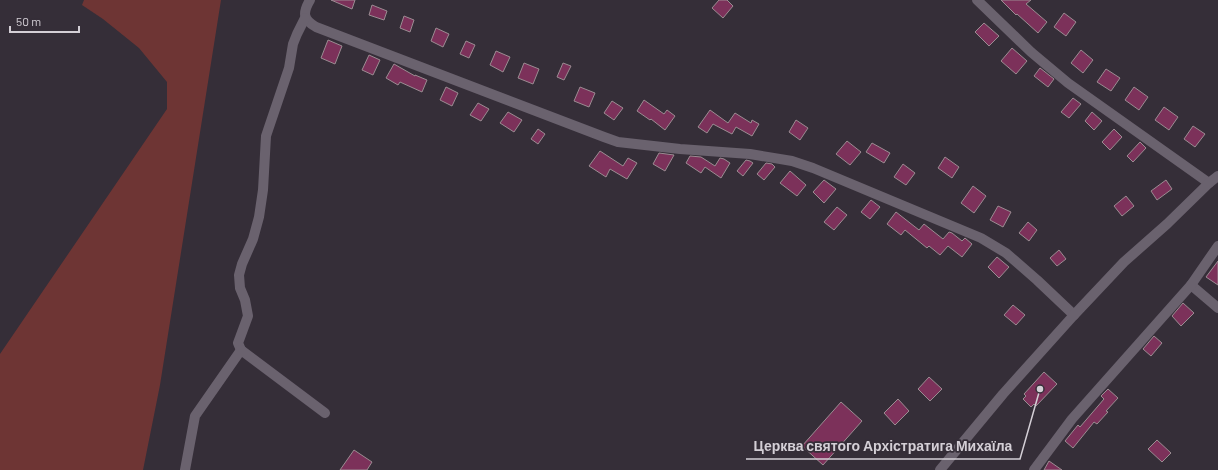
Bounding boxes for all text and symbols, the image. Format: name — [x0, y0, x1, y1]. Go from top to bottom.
scale bar — [10, 8, 79, 34]
text: 50 m — [16, 14, 41, 28]
callout: Церква святого Архістратига Михаїла — [746, 433, 1020, 459]
text: Церква святого Архістратига Михаїла — [754, 437, 1013, 454]

